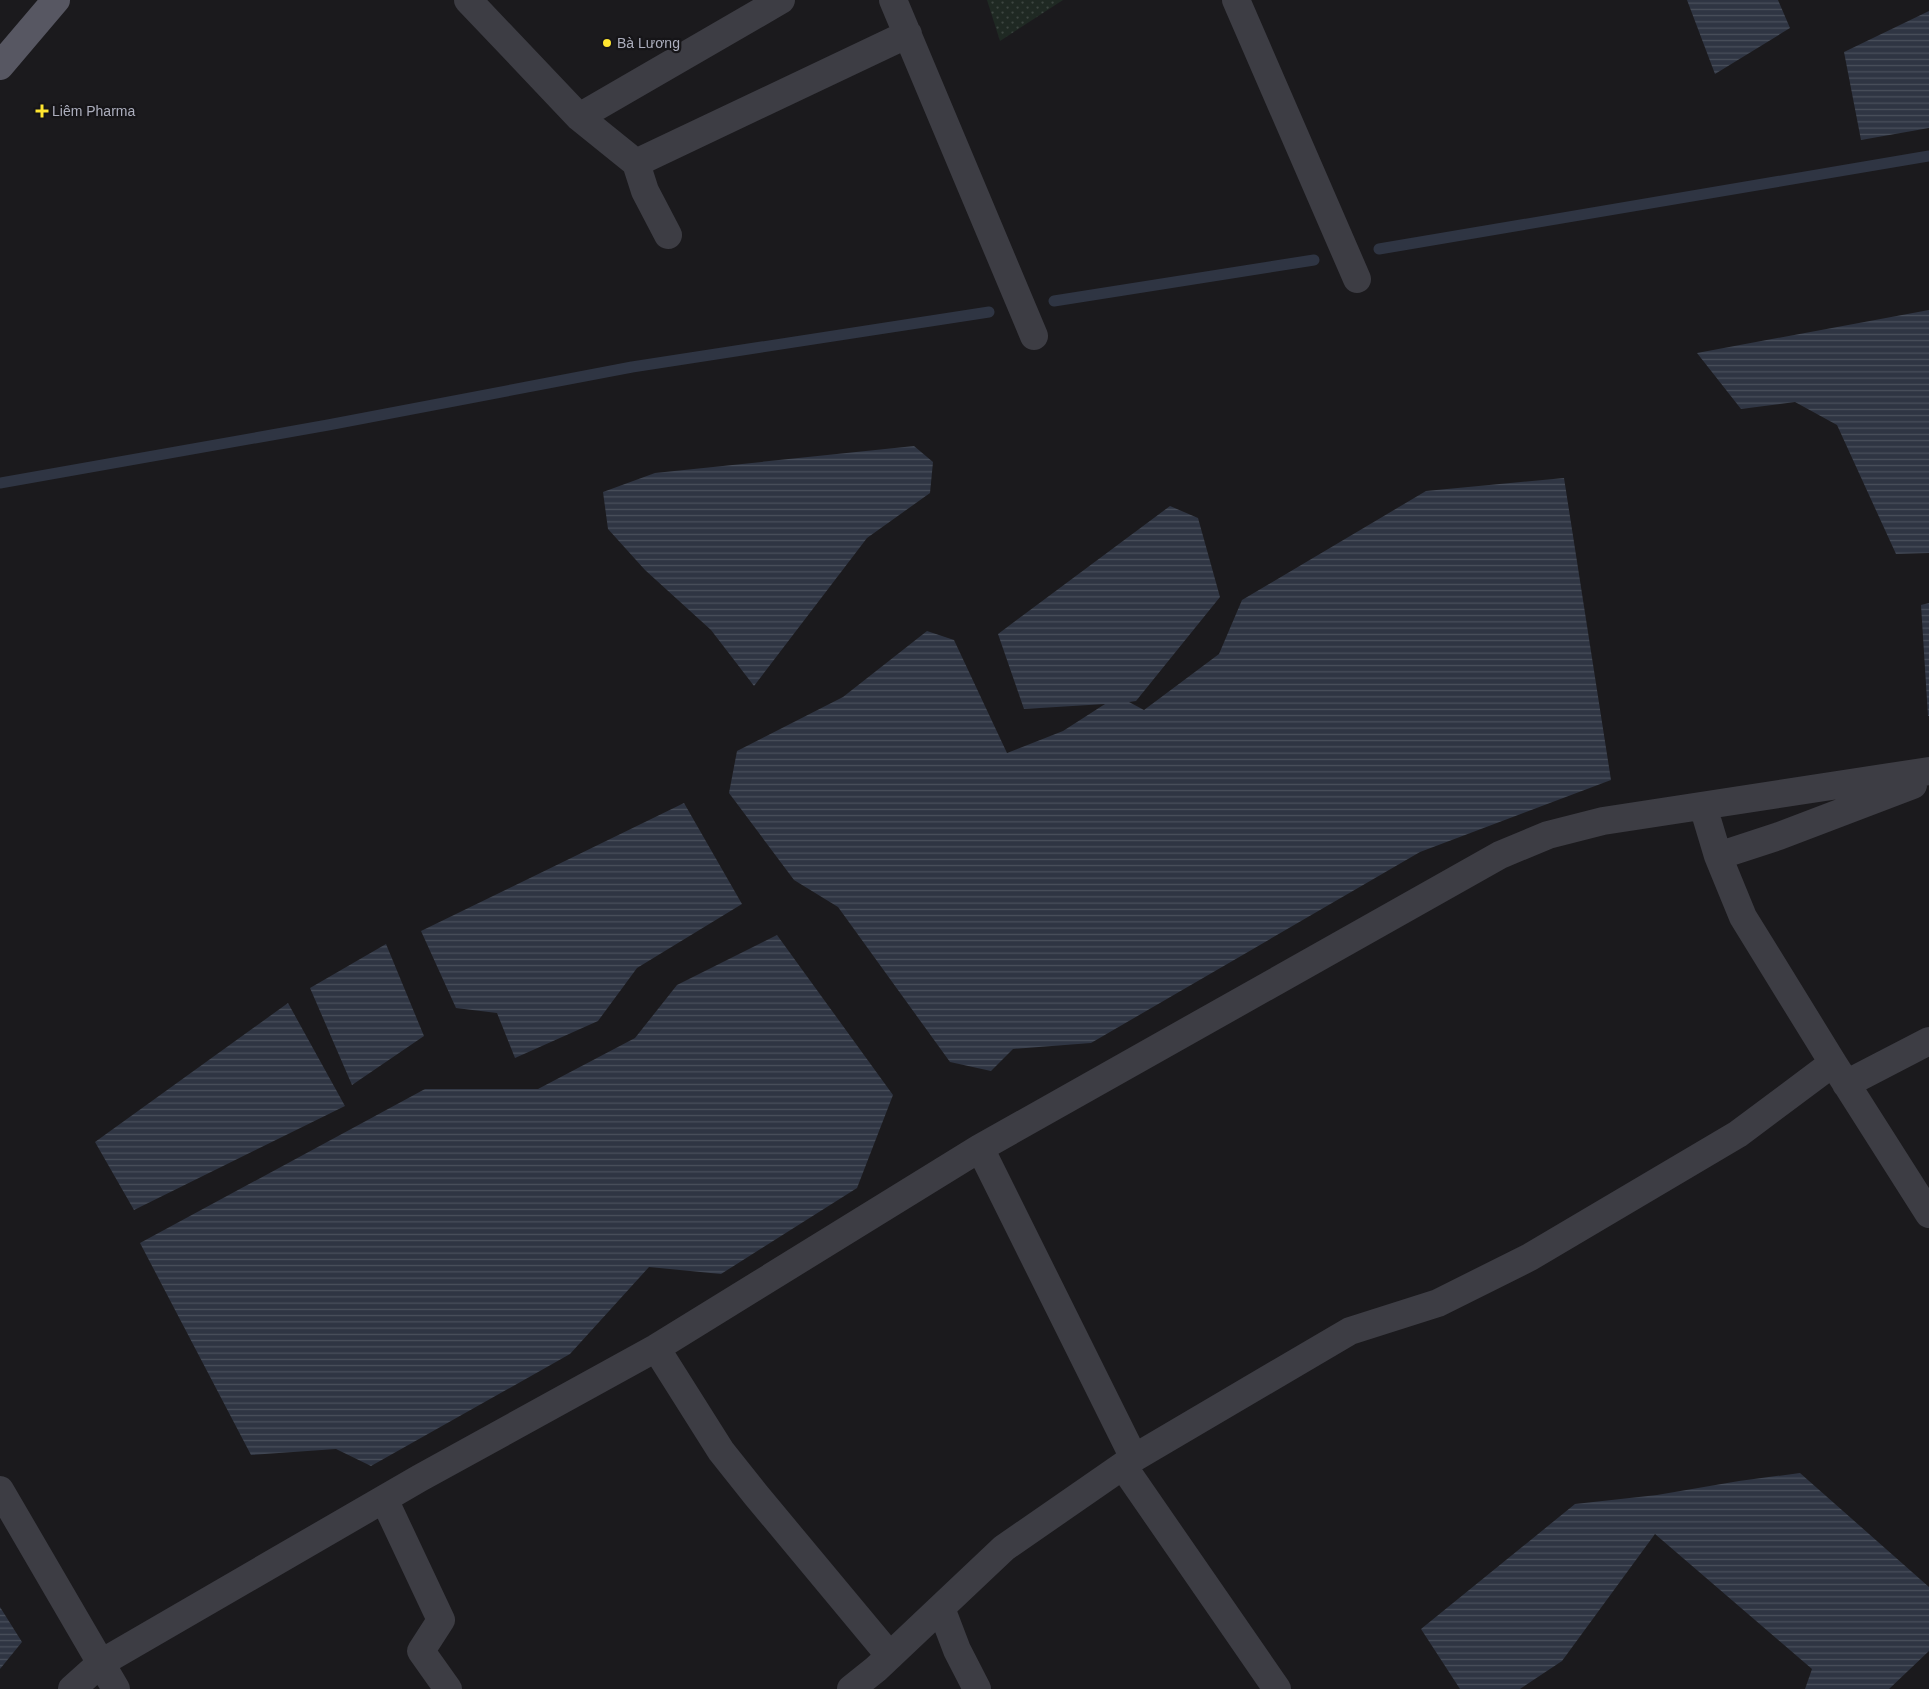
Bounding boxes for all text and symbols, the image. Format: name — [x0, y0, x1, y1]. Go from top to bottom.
place label: Bà Lương — [617, 35, 680, 51]
marker: Bà Lương — [601, 37, 613, 49]
place label: Liêm Pharma — [52, 103, 135, 119]
marker: Liêm Pharma — [36, 105, 48, 117]

